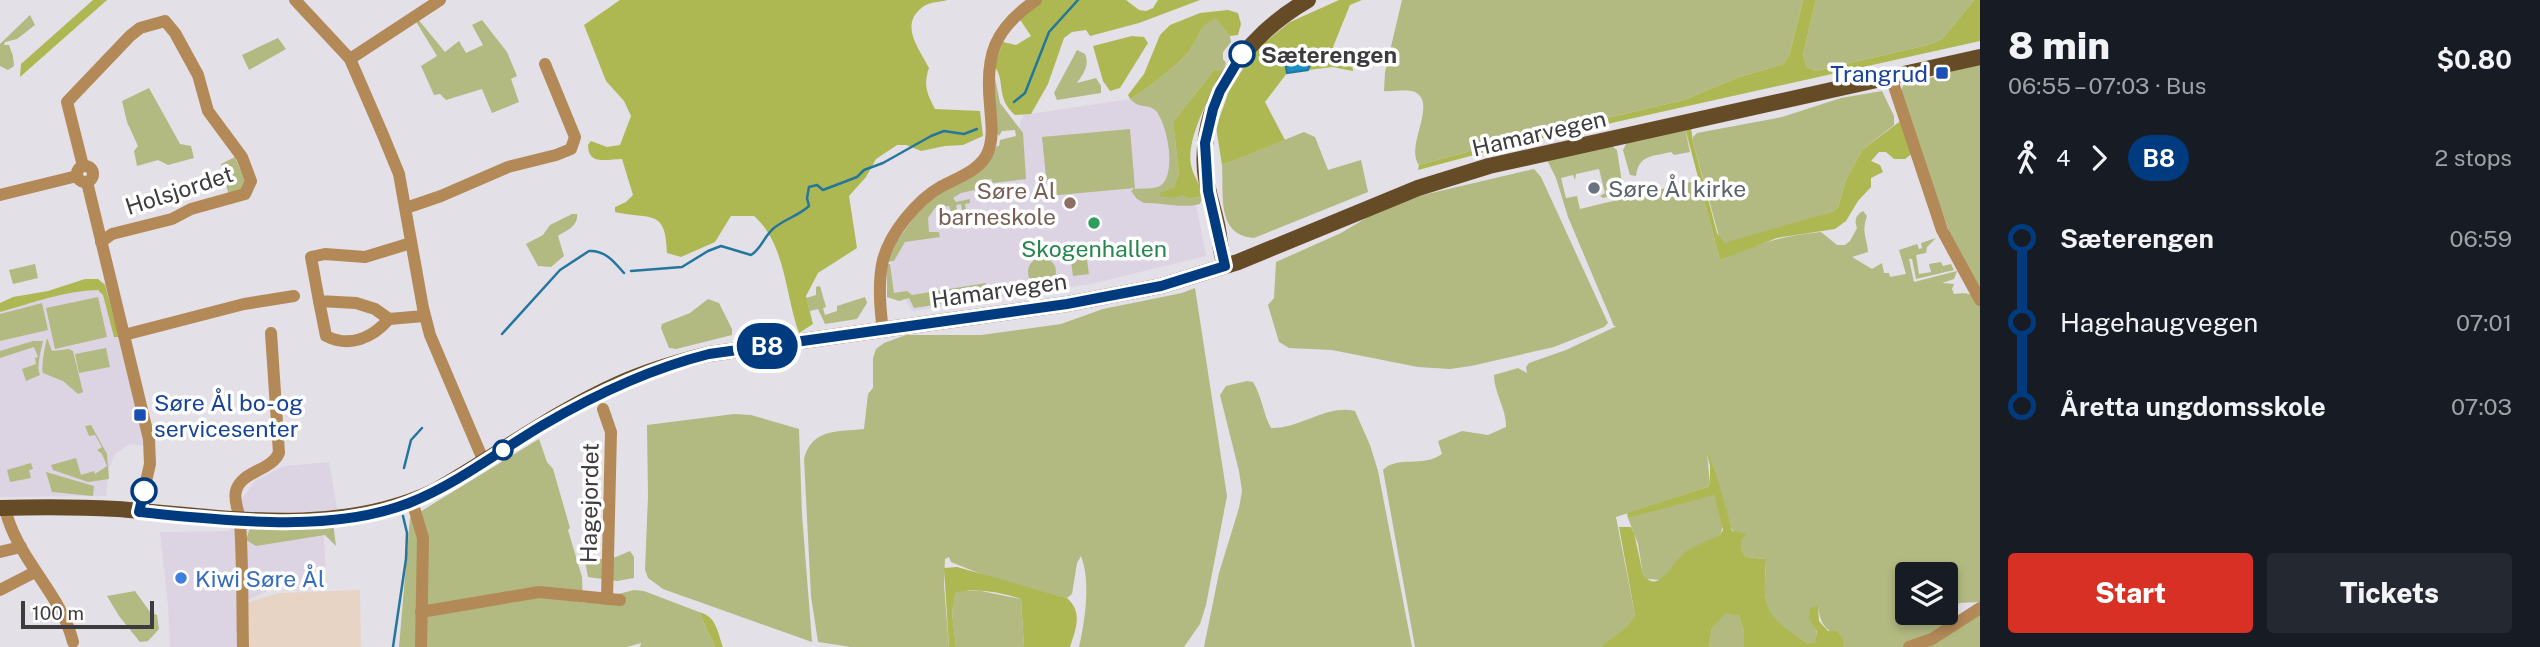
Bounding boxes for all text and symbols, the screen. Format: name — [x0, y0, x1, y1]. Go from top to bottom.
text: 8 min — [2008, 23, 2110, 68]
marker: Sæterengen — [1229, 41, 1255, 67]
place label: Sæterengen — [1261, 41, 1397, 68]
text: $0.80 — [2436, 44, 2512, 75]
place label: Trangrud — [1830, 60, 1928, 87]
marker: Trangrud — [1934, 65, 1950, 81]
text: 06:55 – 07:03 · Bus — [2008, 72, 2206, 99]
street label: Hamarvegen — [1469, 104, 1609, 162]
icon: walk — [2008, 139, 2046, 177]
icon: forward — [2080, 139, 2118, 177]
text: 4 — [2056, 144, 2070, 171]
text: B8 — [2142, 144, 2175, 172]
text: 2 stops — [2434, 144, 2512, 171]
street label: Holsjordet — [122, 160, 236, 220]
place label: Søre Ål kirke — [1608, 174, 1746, 202]
place label: Søre Ål barneskole — [938, 176, 1056, 230]
marker: Søre Ål kirke — [1586, 180, 1602, 196]
marker: Søre Ål barneskole — [1062, 195, 1078, 211]
marker: Skogenhallen — [1086, 215, 1102, 231]
text: Sæterengen — [2060, 223, 2214, 254]
text: 06:59 — [2449, 225, 2512, 252]
place label: Skogenhallen — [1021, 235, 1167, 262]
street label: Hamarvegen — [929, 267, 1069, 313]
text: Hagehaugvegen — [2060, 307, 2258, 338]
text: 07:01 — [2456, 309, 2512, 336]
line badge: B8 — [736, 323, 798, 369]
text: B8 — [751, 332, 783, 360]
place label: Søre Ål bo- og servicesenter — [154, 388, 303, 442]
text: Åretta ungdomsskole — [2060, 391, 2326, 422]
text: 07:03 — [2451, 393, 2512, 420]
marker: Søre Ål bo- og servicesenter — [132, 407, 148, 423]
unlabelled marker — [493, 440, 513, 460]
street label: Hagejordet — [574, 443, 604, 563]
unlabelled marker — [131, 478, 157, 504]
button: Start — [2008, 553, 2253, 633]
button: Tickets — [2267, 553, 2512, 633]
map controls — [1895, 562, 1958, 625]
button: layers — [1895, 562, 1958, 625]
place label: Kiwi Søre Ål — [195, 564, 325, 592]
marker: Kiwi Søre Ål — [173, 570, 189, 586]
scale bar — [21, 598, 154, 630]
text: 100 m — [32, 602, 84, 624]

